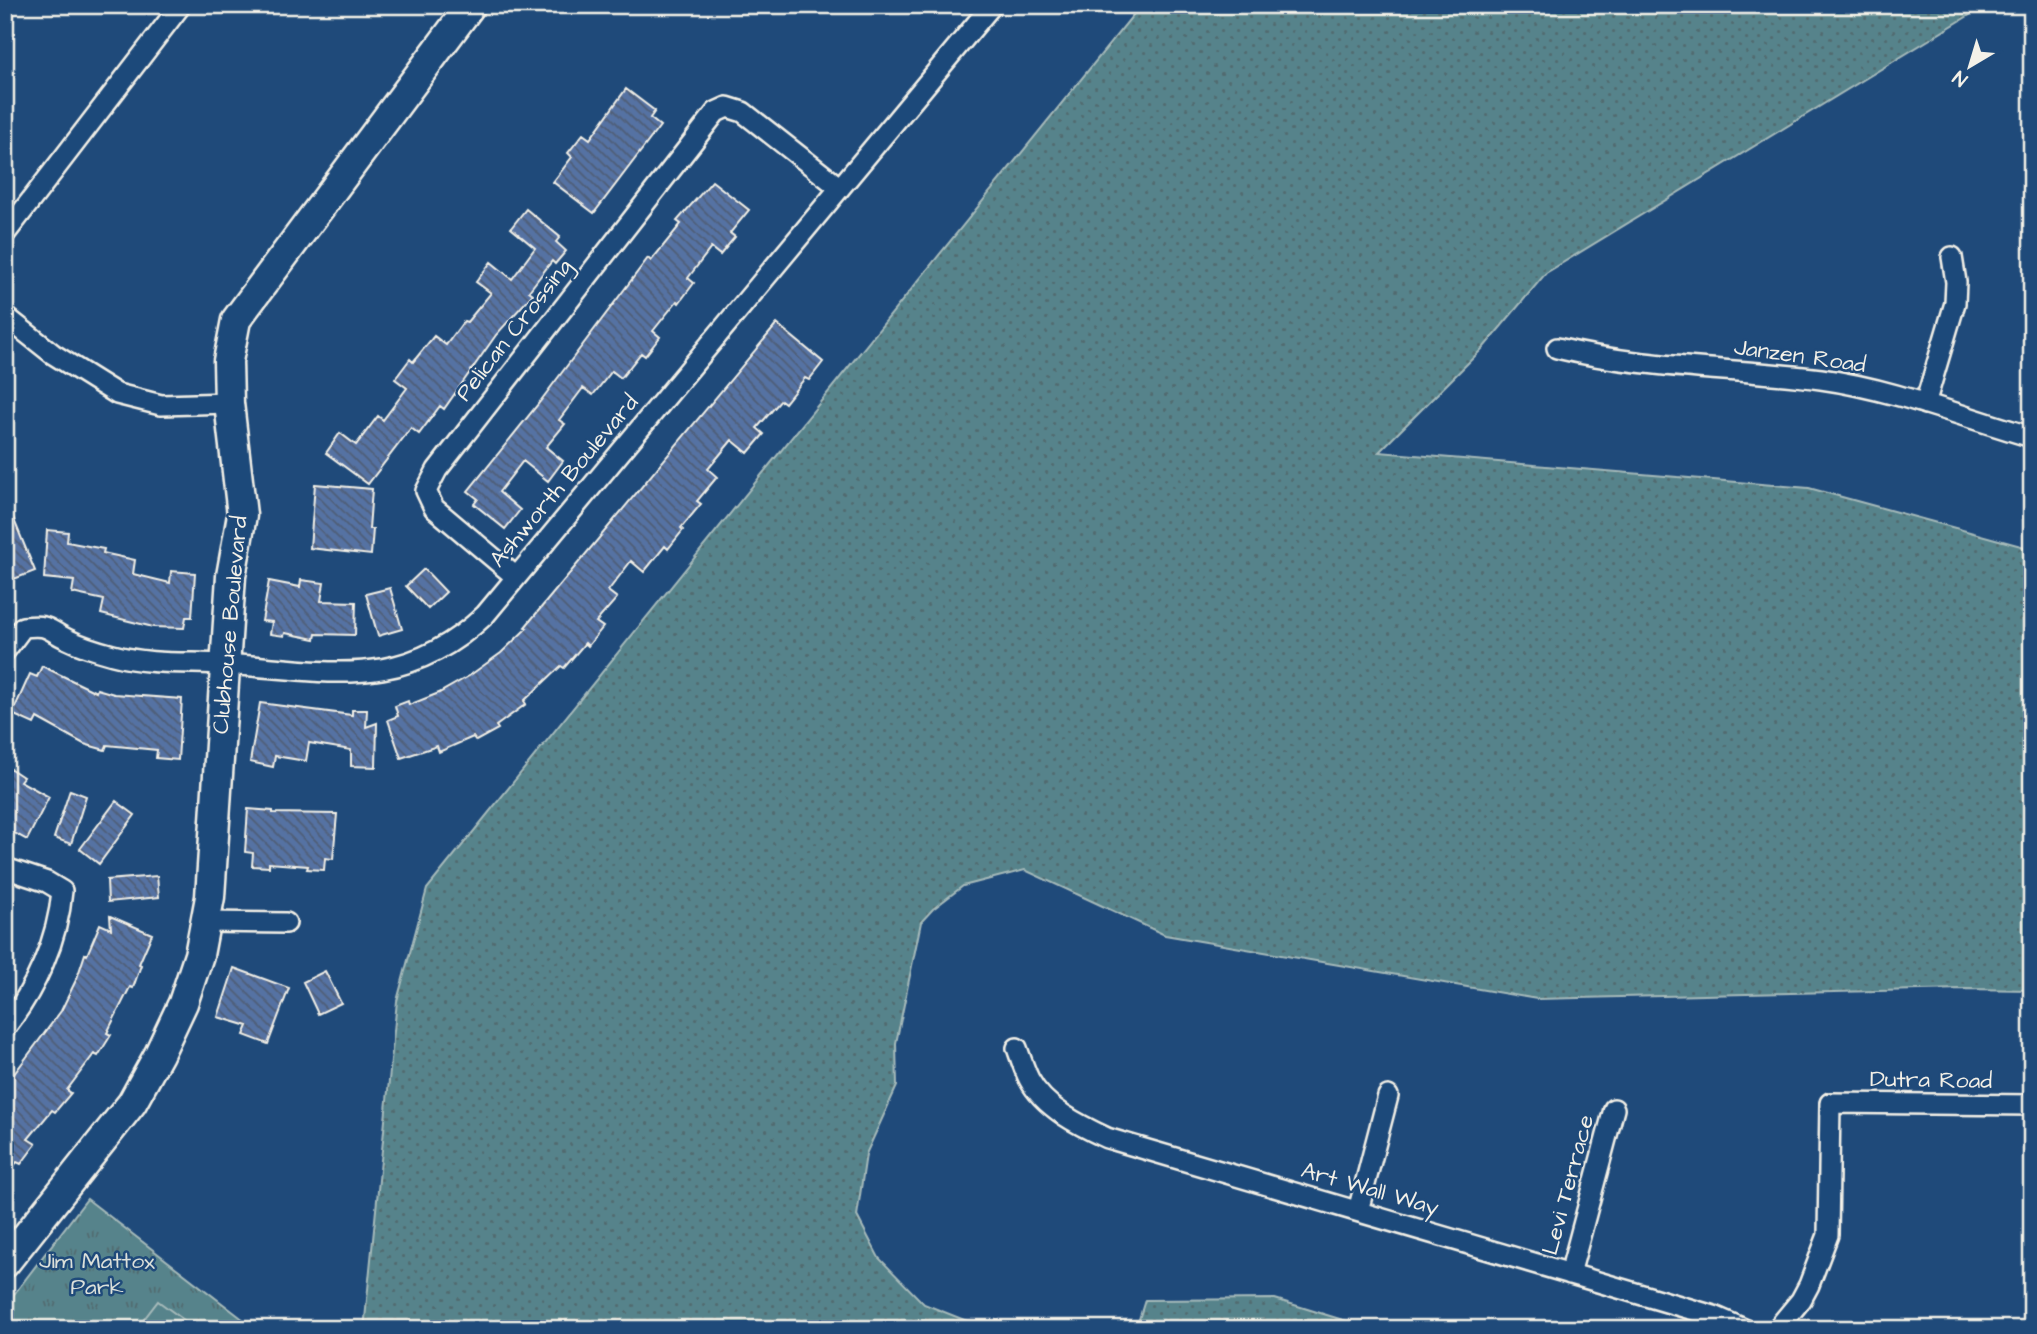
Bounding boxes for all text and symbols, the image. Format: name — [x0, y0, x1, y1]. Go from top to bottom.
north arrow — [1936, 32, 2006, 102]
text: N — [1947, 64, 1973, 93]
street label: Pelican Crossing — [448, 252, 581, 409]
street label: Janzen Road — [1732, 331, 1868, 381]
street label: Ashworth Boulevard — [482, 387, 646, 574]
street label: Clubhouse Boulevard — [205, 514, 255, 735]
street label: Dutra Road — [1870, 1063, 1993, 1097]
street label: Levi Terrace — [1534, 1111, 1602, 1259]
street label: Art Wall Way — [1297, 1154, 1443, 1225]
park label: Jim Mattox Park — [39, 1245, 155, 1303]

